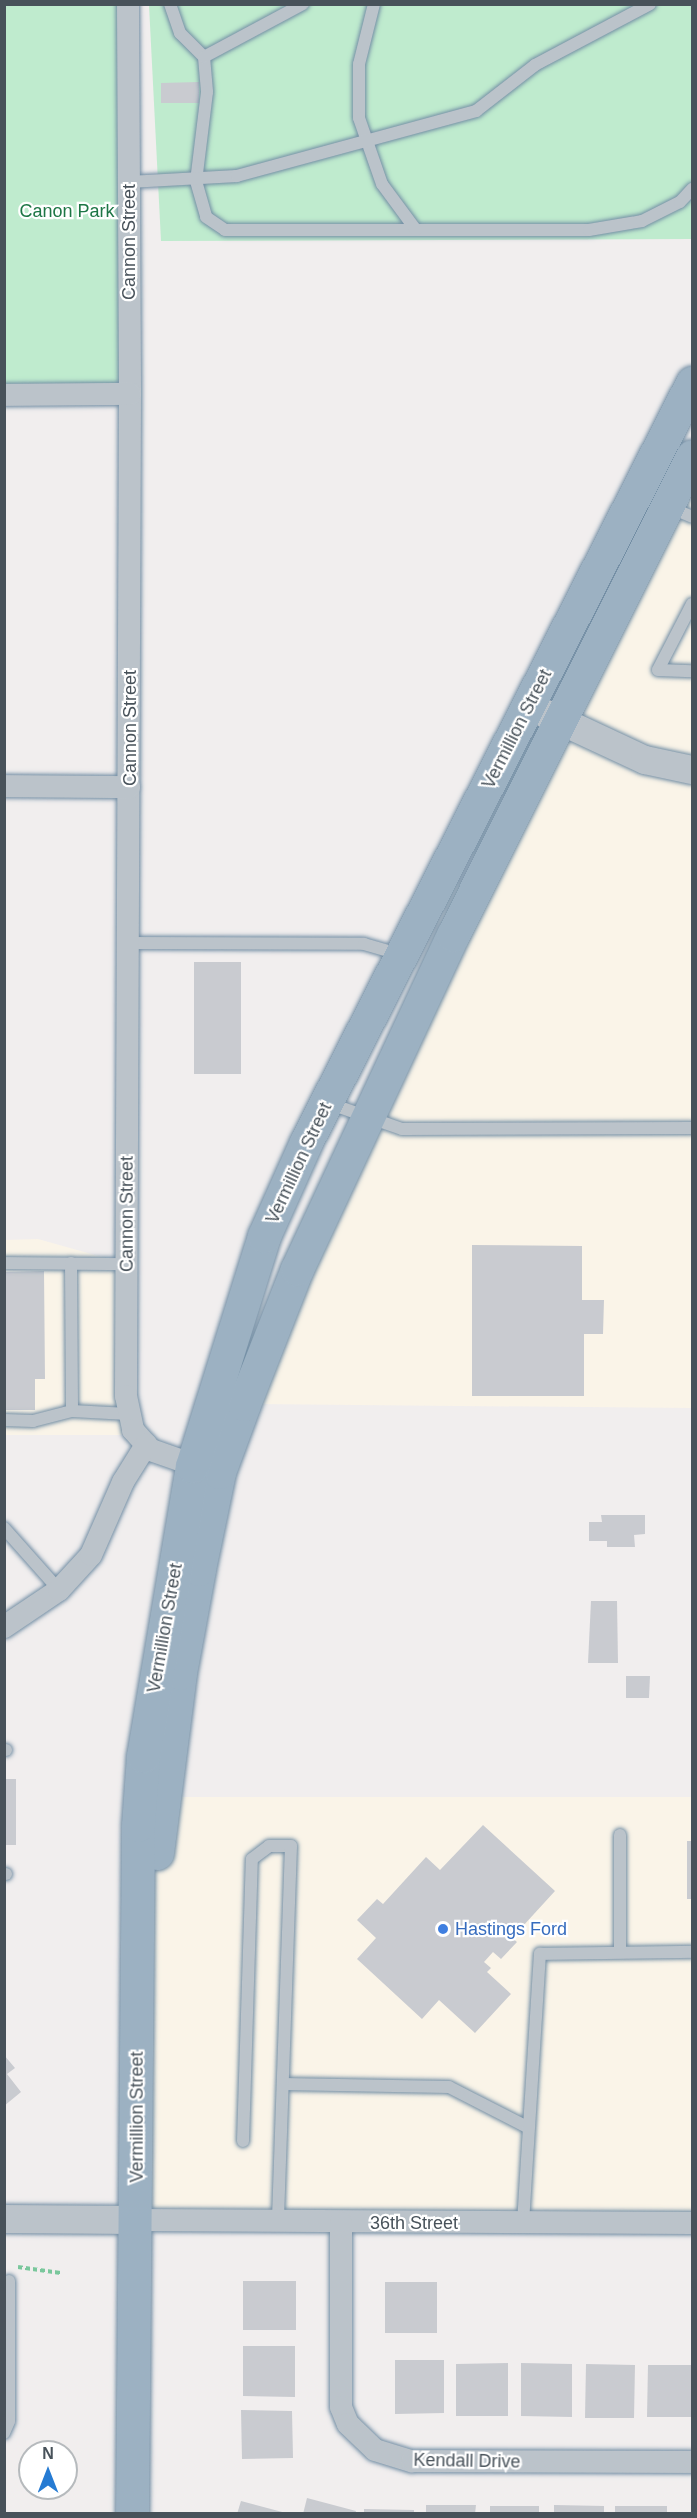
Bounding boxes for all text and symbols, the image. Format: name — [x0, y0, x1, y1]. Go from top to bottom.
street label: Cannon Street — [118, 184, 140, 300]
park label: Canon Park — [19, 200, 115, 222]
street label: Vermillion Street — [478, 666, 556, 792]
street label: Cannon Street — [119, 670, 141, 786]
street label: Vermillion Street — [262, 1099, 336, 1227]
street label: Cannon Street — [116, 1156, 138, 1272]
street label: Vermillion Street — [143, 1562, 187, 1694]
place label: Hastings Ford — [455, 1918, 567, 1940]
marker: Hastings Ford — [436, 1922, 450, 1936]
street label: Vermillion Street — [126, 2051, 148, 2183]
street label: 36th Street — [370, 2212, 458, 2234]
north arrow — [18, 2440, 78, 2500]
text: N — [42, 2445, 54, 2462]
street label: Kendall Drive — [413, 2449, 521, 2473]

